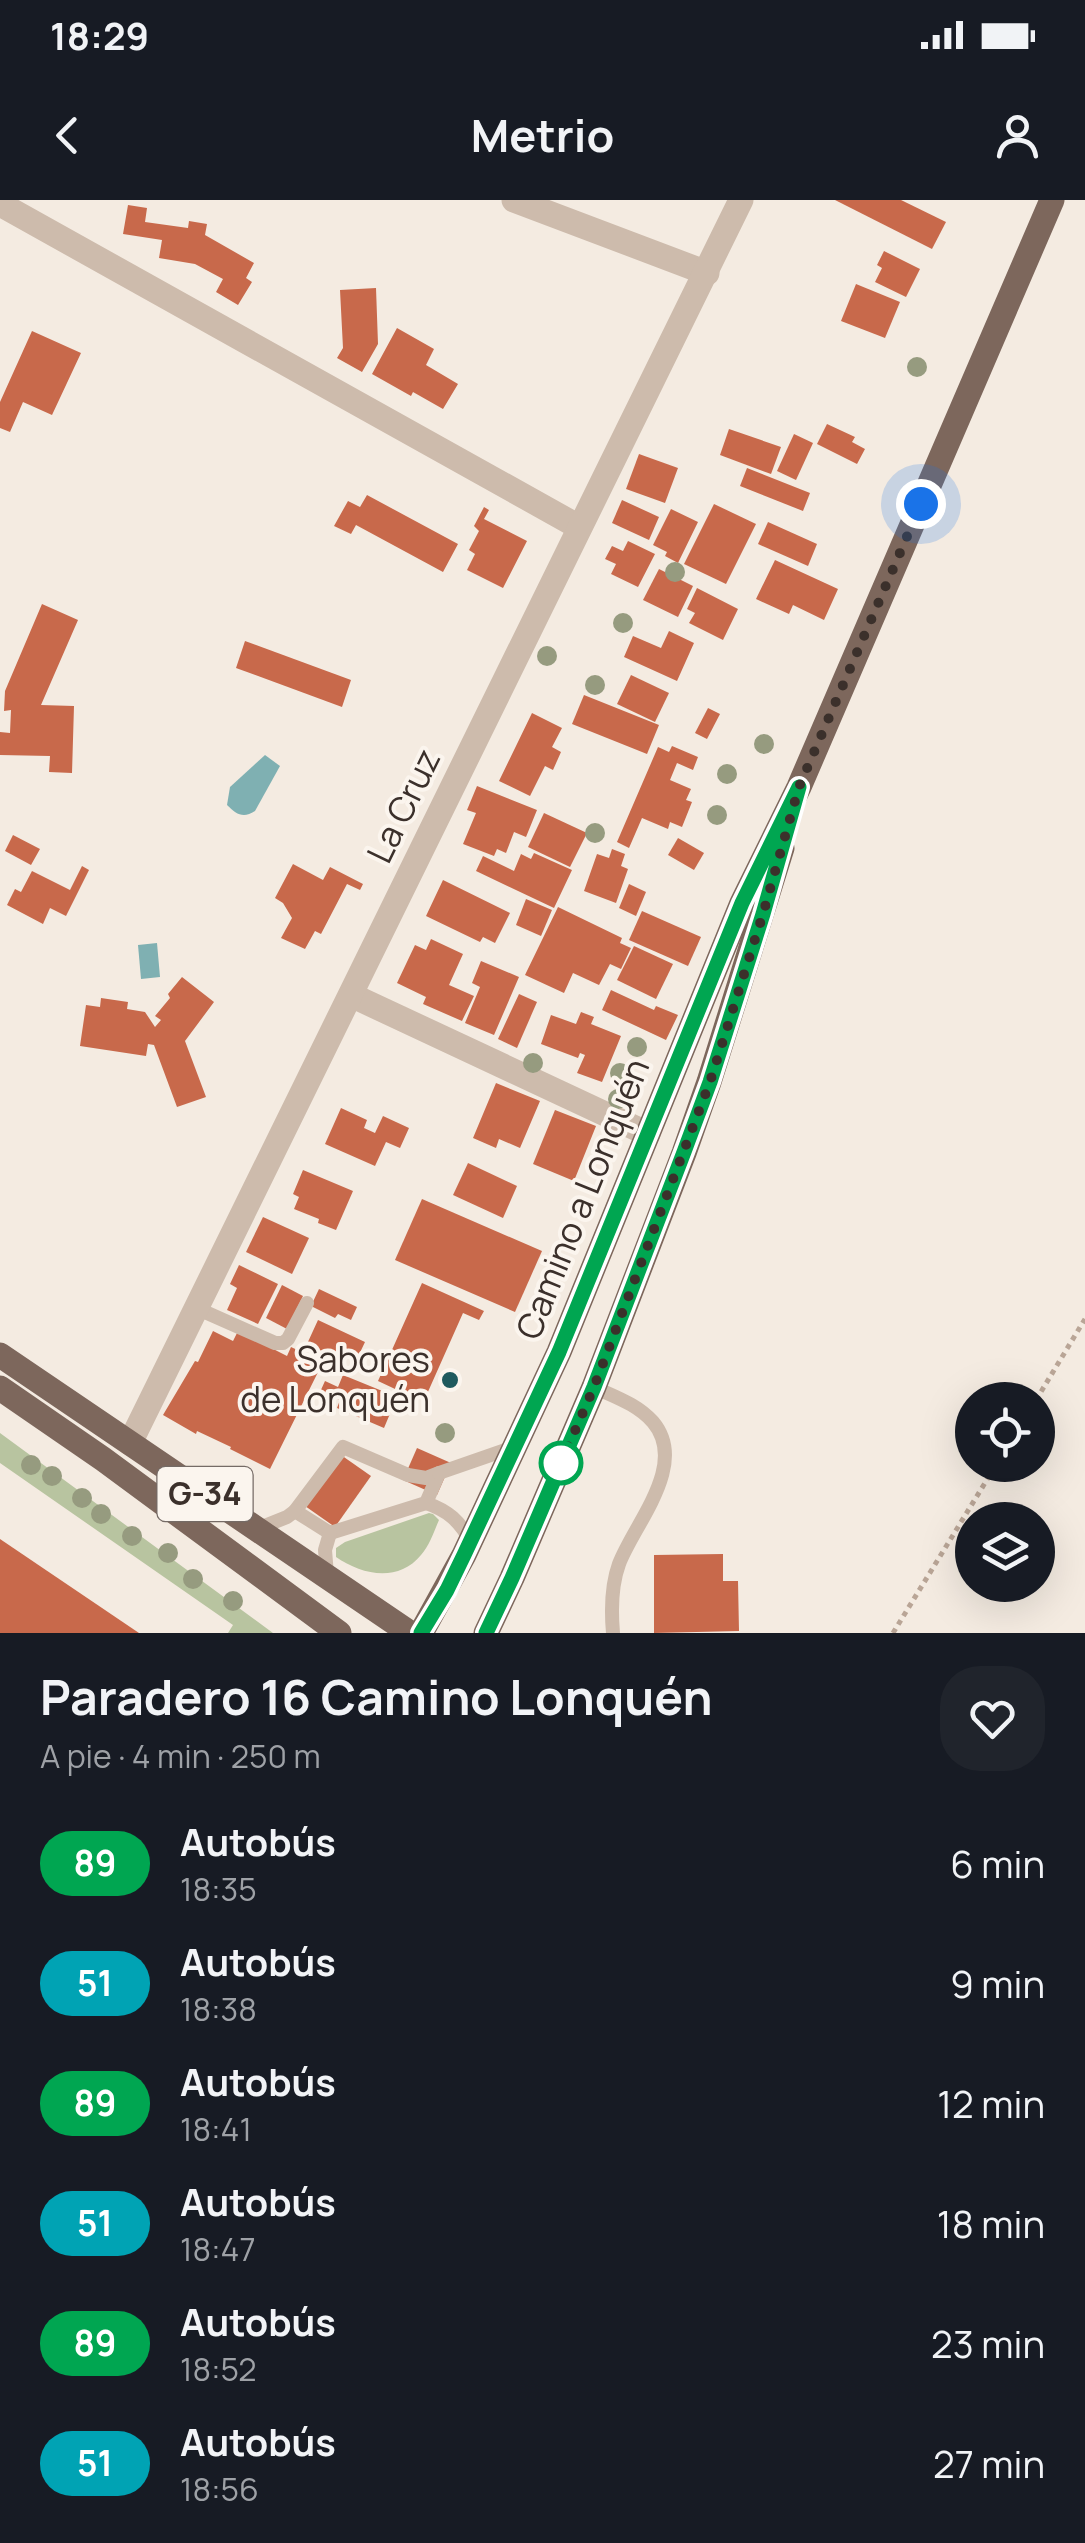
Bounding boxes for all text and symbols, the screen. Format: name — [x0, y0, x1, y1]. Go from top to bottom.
text: 18:29 — [50, 9, 149, 61]
text: Metrio — [471, 104, 614, 166]
icon: back — [40, 108, 95, 163]
icon: person — [990, 108, 1045, 163]
your location — [896, 479, 946, 529]
street label: La Cruz — [355, 741, 451, 871]
street label: Camino a Lonquén — [504, 1051, 660, 1346]
place label: Sabores de Lonquén — [240, 1335, 430, 1423]
marker: Sabores de Lonquén — [439, 1369, 461, 1391]
map controls — [955, 1382, 1055, 1602]
button: locate — [955, 1382, 1055, 1482]
unlabelled marker — [540, 1442, 582, 1484]
road number: G-34 — [158, 1467, 252, 1521]
button: layers — [955, 1502, 1055, 1602]
text: Paradero 16 Camino Lonquén — [40, 1664, 713, 1729]
button: heart — [940, 1666, 1045, 1771]
text: A pie · 4 min · 250 m — [40, 1734, 321, 1778]
text: Autobús — [180, 1815, 336, 1867]
text: 6 min — [950, 1837, 1045, 1889]
text: 89 — [73, 1839, 117, 1887]
text: 18:35 — [180, 1867, 257, 1911]
text: Autobús — [180, 1935, 336, 1987]
text: 9 min — [950, 1957, 1045, 2009]
text: 51 — [77, 1959, 113, 2007]
text: 18:38 — [180, 1987, 257, 2031]
text: Autobús — [180, 2055, 336, 2107]
text: 12 min — [937, 2077, 1045, 2129]
text: 89 — [73, 2079, 117, 2127]
text: 18:41 — [180, 2107, 252, 2151]
text: Autobús — [180, 2175, 336, 2227]
text: 18 min — [937, 2197, 1045, 2249]
text: 51 — [77, 2199, 113, 2247]
text: 18:47 — [180, 2227, 256, 2271]
text: Autobús — [180, 2295, 336, 2347]
text: 23 min — [931, 2317, 1045, 2369]
text: 89 — [73, 2319, 117, 2367]
text: 18:52 — [180, 2347, 256, 2391]
text: Autobús — [180, 2415, 336, 2467]
text: 27 min — [933, 2437, 1045, 2489]
text: 51 — [77, 2439, 113, 2487]
text: 18:56 — [180, 2467, 259, 2511]

